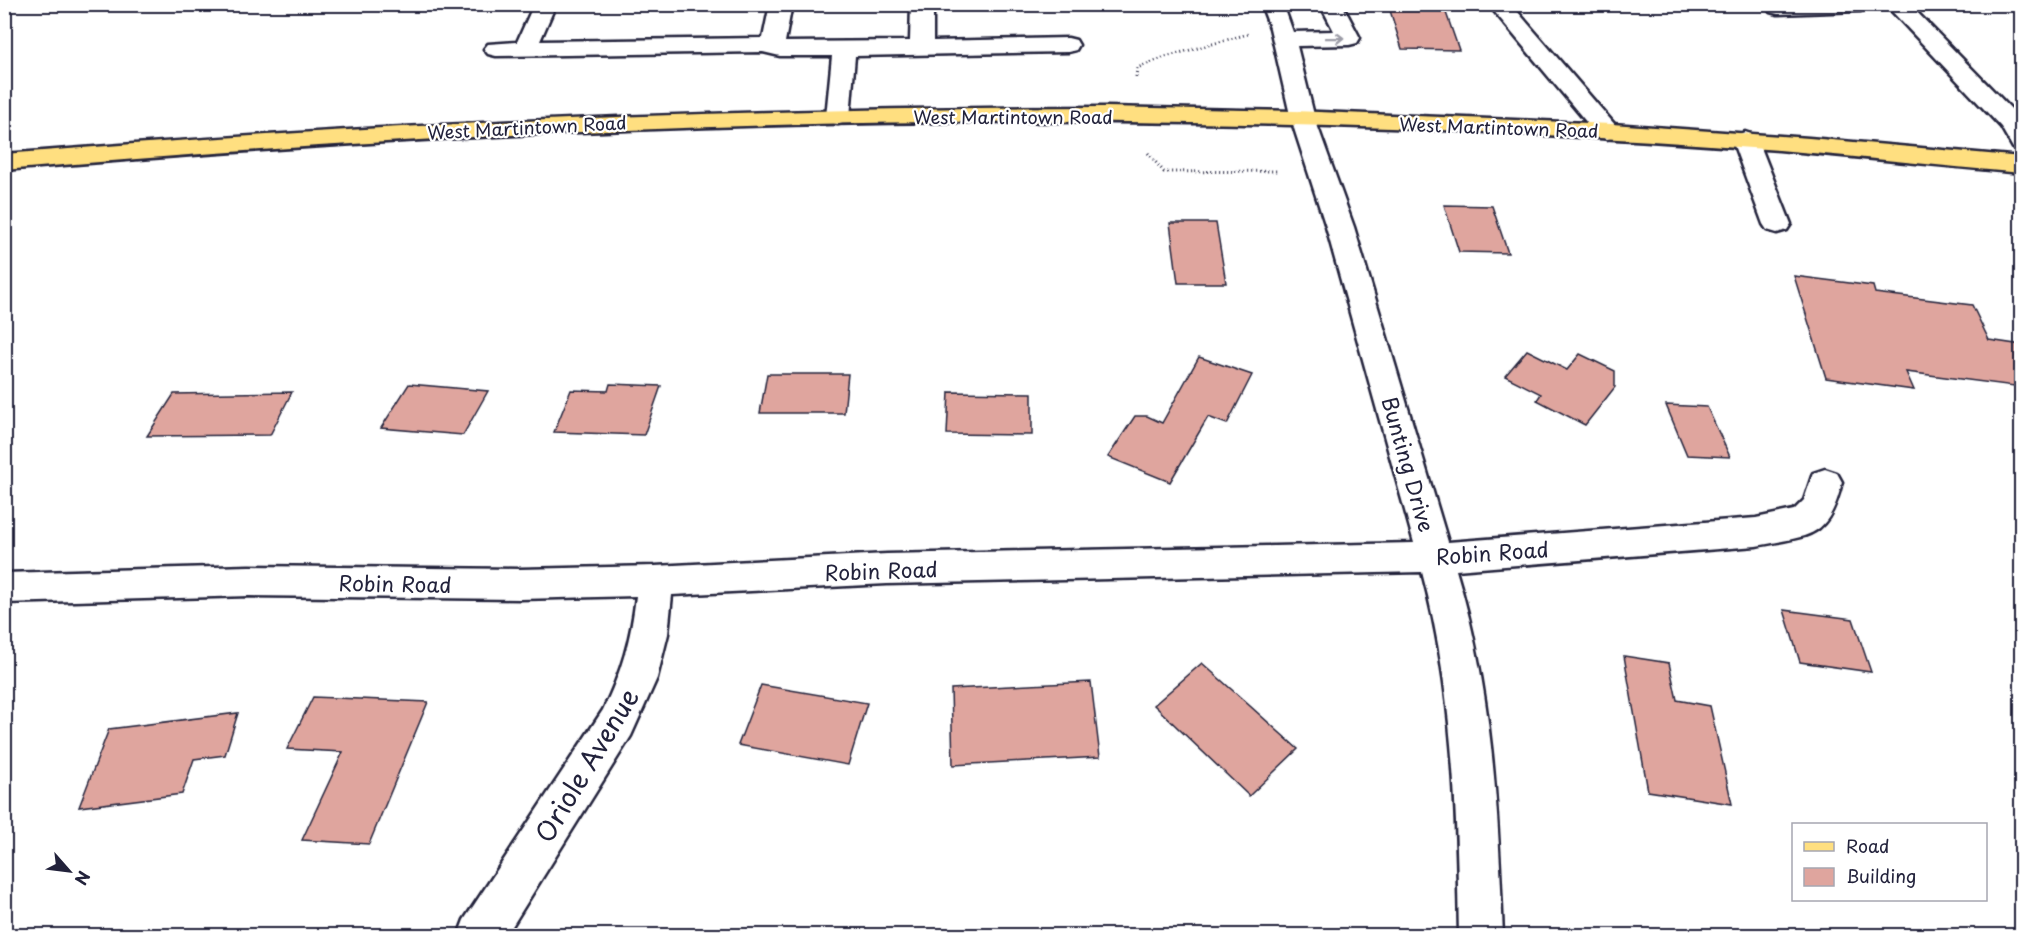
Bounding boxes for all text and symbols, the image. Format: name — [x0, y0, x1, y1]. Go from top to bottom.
one-way arrow — [1324, 32, 1344, 44]
street label: West Martintown Road — [913, 103, 1113, 130]
street label: West Martintown Road — [427, 108, 627, 146]
street label: West Martintown Road — [1399, 110, 1599, 144]
street label: Bunting Drive — [1374, 393, 1444, 535]
street label: Robin Road — [1434, 532, 1550, 572]
street label: Robin Road — [824, 552, 938, 588]
street label: Robin Road — [338, 566, 452, 600]
street label: Oriole Avenue — [524, 680, 648, 850]
legend — [1792, 823, 1987, 901]
text: Road — [1846, 832, 1890, 859]
north arrow — [39, 841, 99, 901]
text: Building — [1846, 862, 1916, 889]
text: N — [70, 867, 97, 890]

